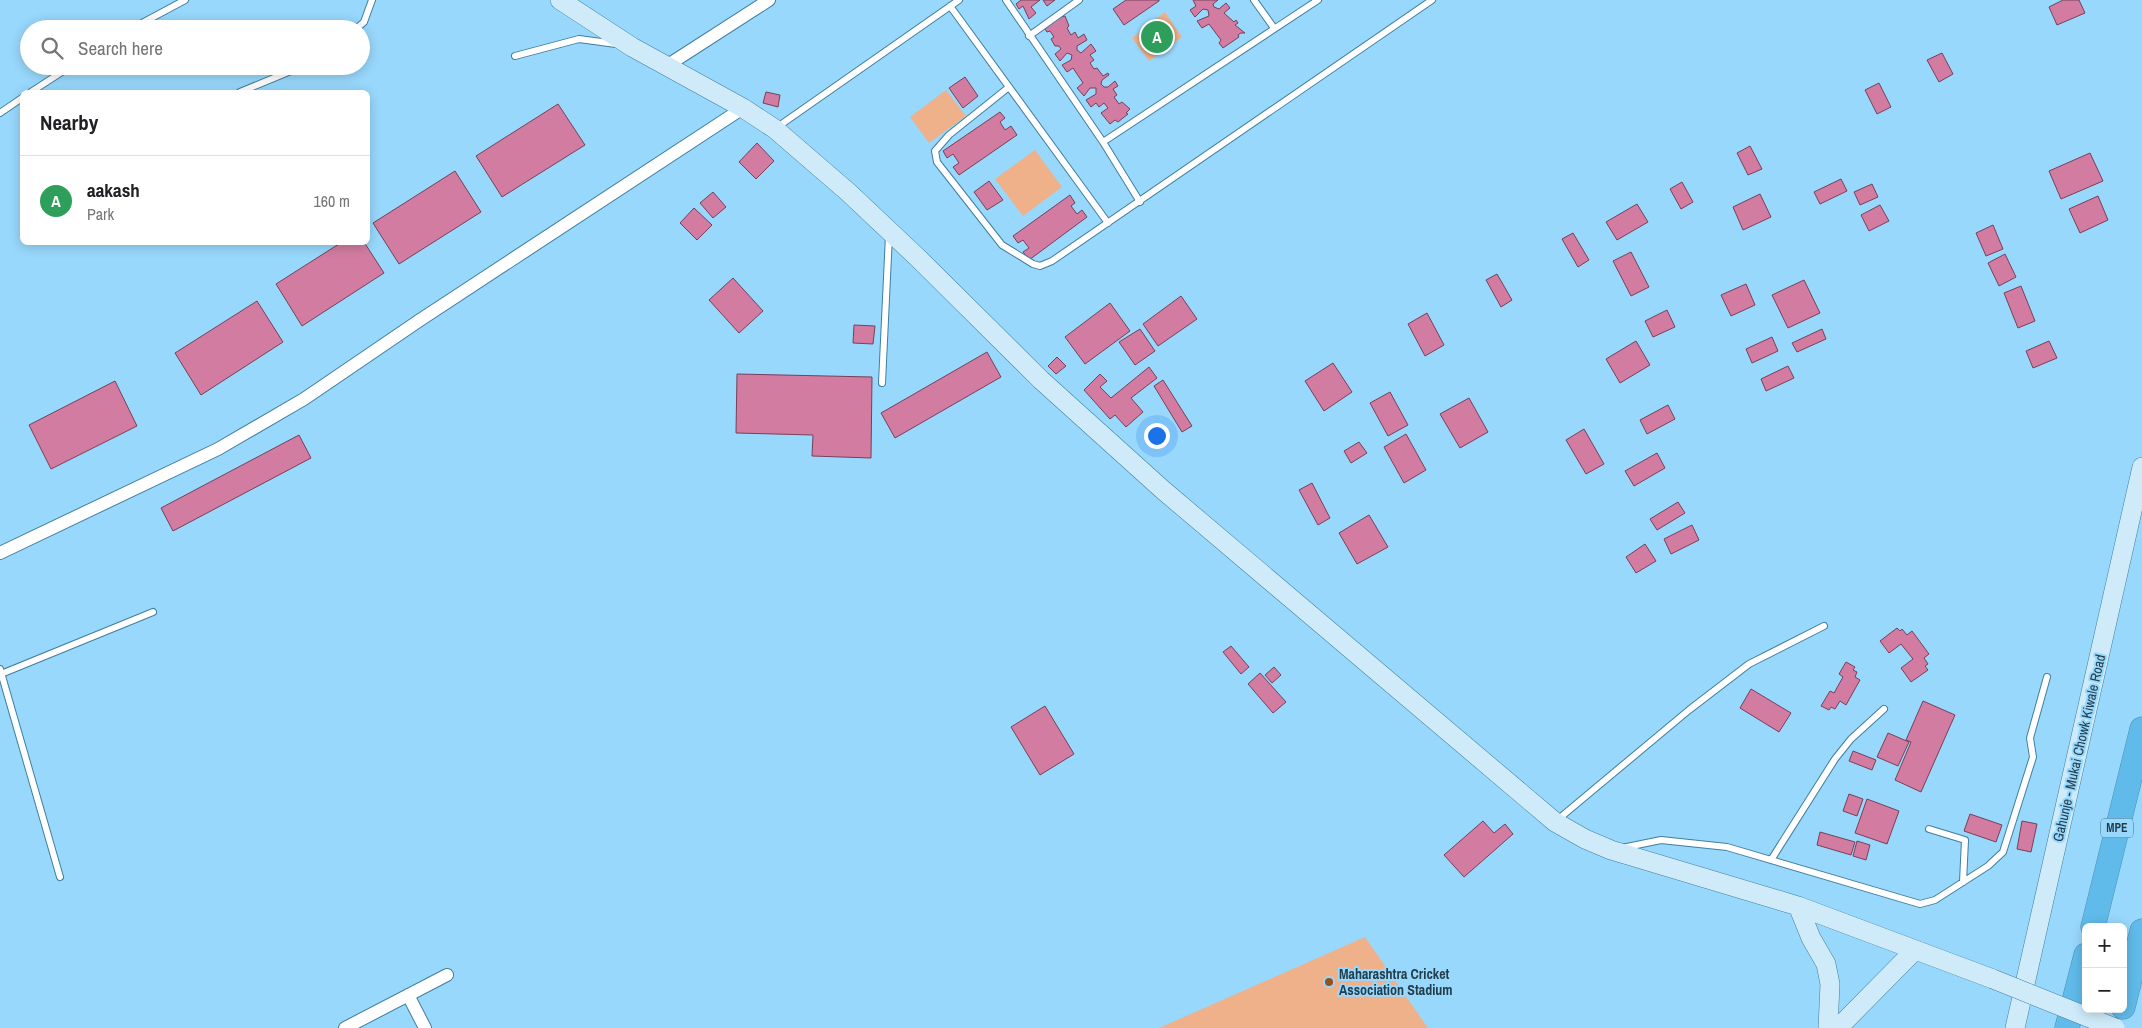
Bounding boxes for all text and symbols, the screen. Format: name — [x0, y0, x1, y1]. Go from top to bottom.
pin: A — [1141, 18, 1173, 56]
search box — [20, 20, 370, 75]
icon: search — [38, 34, 66, 62]
text: Search here — [78, 35, 163, 61]
text: Nearby — [40, 108, 98, 137]
text: aakash — [87, 177, 140, 203]
text: A — [51, 190, 61, 212]
text: 160 m — [314, 190, 350, 212]
text: Park — [87, 203, 114, 225]
your location — [1144, 423, 1170, 449]
street label: Gahunje - Mukai Chowk Kiwale Road — [2049, 653, 2109, 843]
road number: MPE — [2101, 818, 2133, 838]
map controls — [2082, 923, 2127, 1013]
button: + — [2082, 923, 2127, 968]
place label: Maharashtra Cricket Association Stadium — [1339, 965, 1453, 999]
button: − — [2082, 968, 2127, 1013]
marker: Maharashtra Cricket Association Stadium — [1323, 976, 1335, 988]

